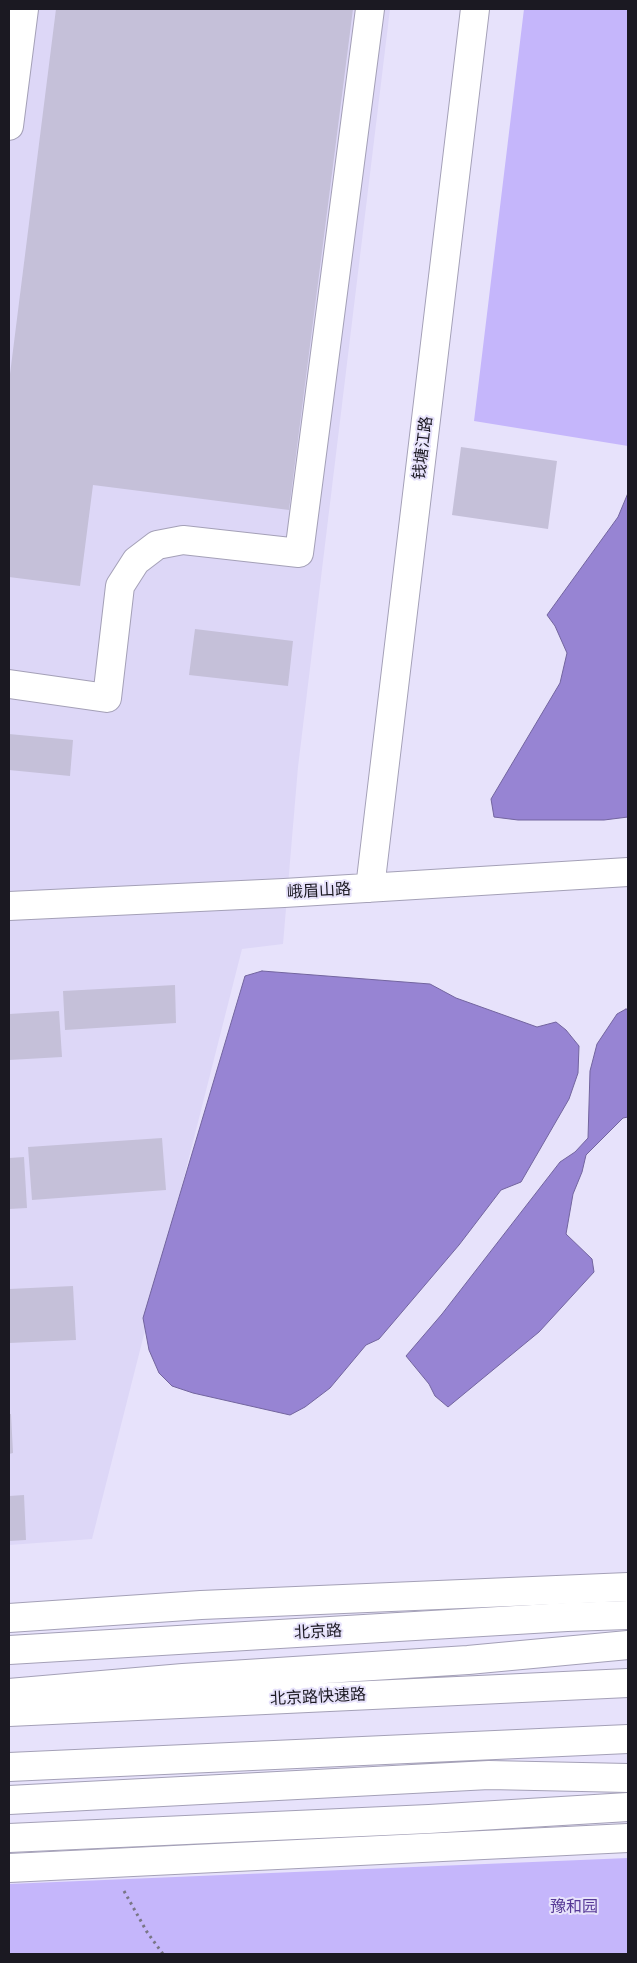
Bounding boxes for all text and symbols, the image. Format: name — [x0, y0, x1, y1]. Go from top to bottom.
street label: 钱塘江路 — [410, 415, 436, 481]
street label: 峨眉山路 — [287, 880, 351, 902]
street label: 北京路 — [294, 1621, 342, 1643]
street label: 北京路快速路 — [270, 1685, 366, 1709]
park label: 豫和园 — [550, 1897, 598, 1917]

